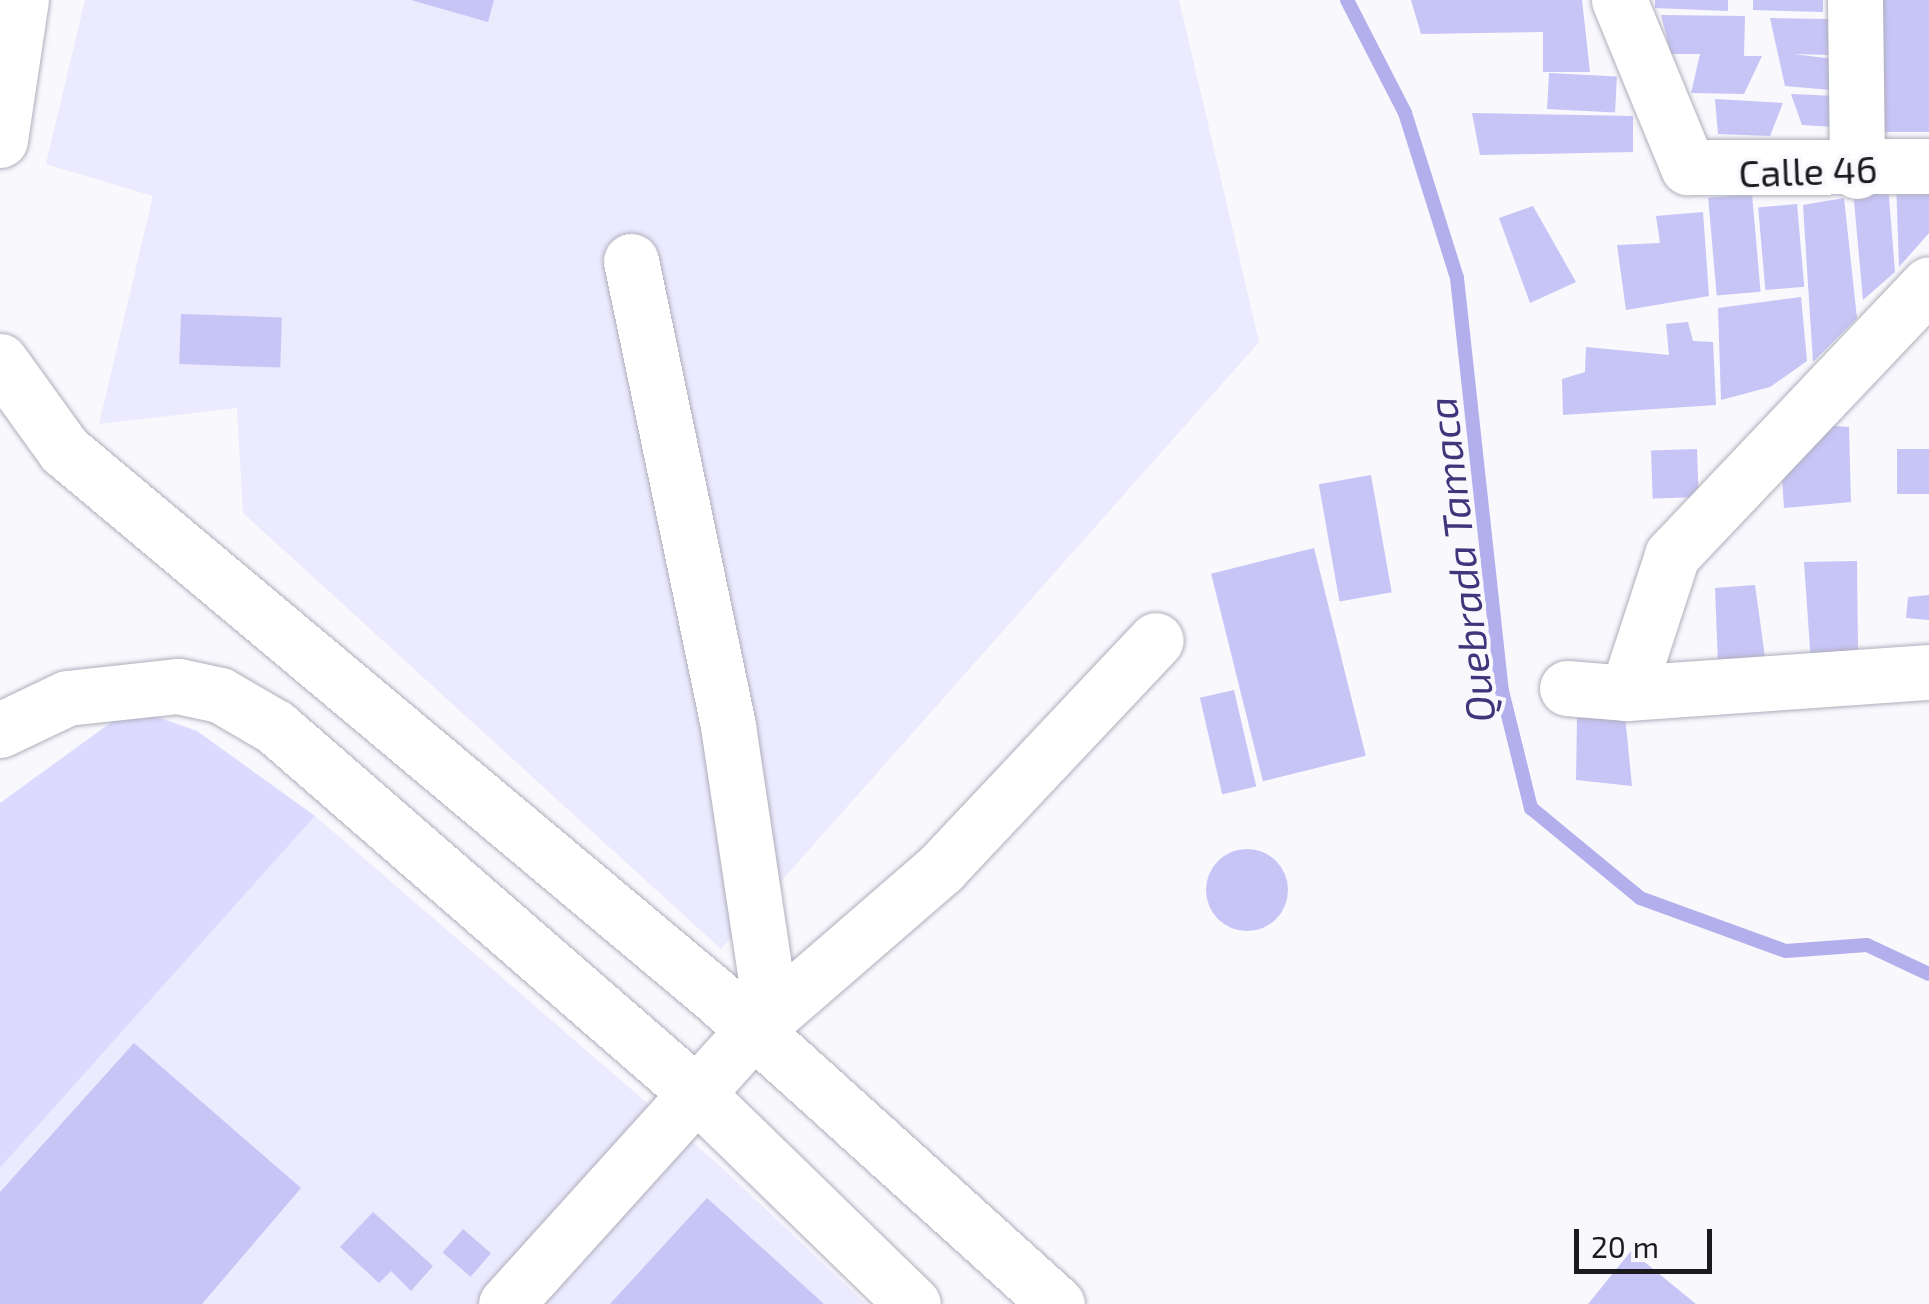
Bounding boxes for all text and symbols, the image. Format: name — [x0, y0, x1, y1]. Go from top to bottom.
street label: Calle 46 — [1738, 146, 1878, 196]
water label: Quebrada Tamaca — [1416, 394, 1504, 726]
scale bar — [1579, 1209, 1716, 1271]
text: 20 m — [1591, 1228, 1659, 1264]

